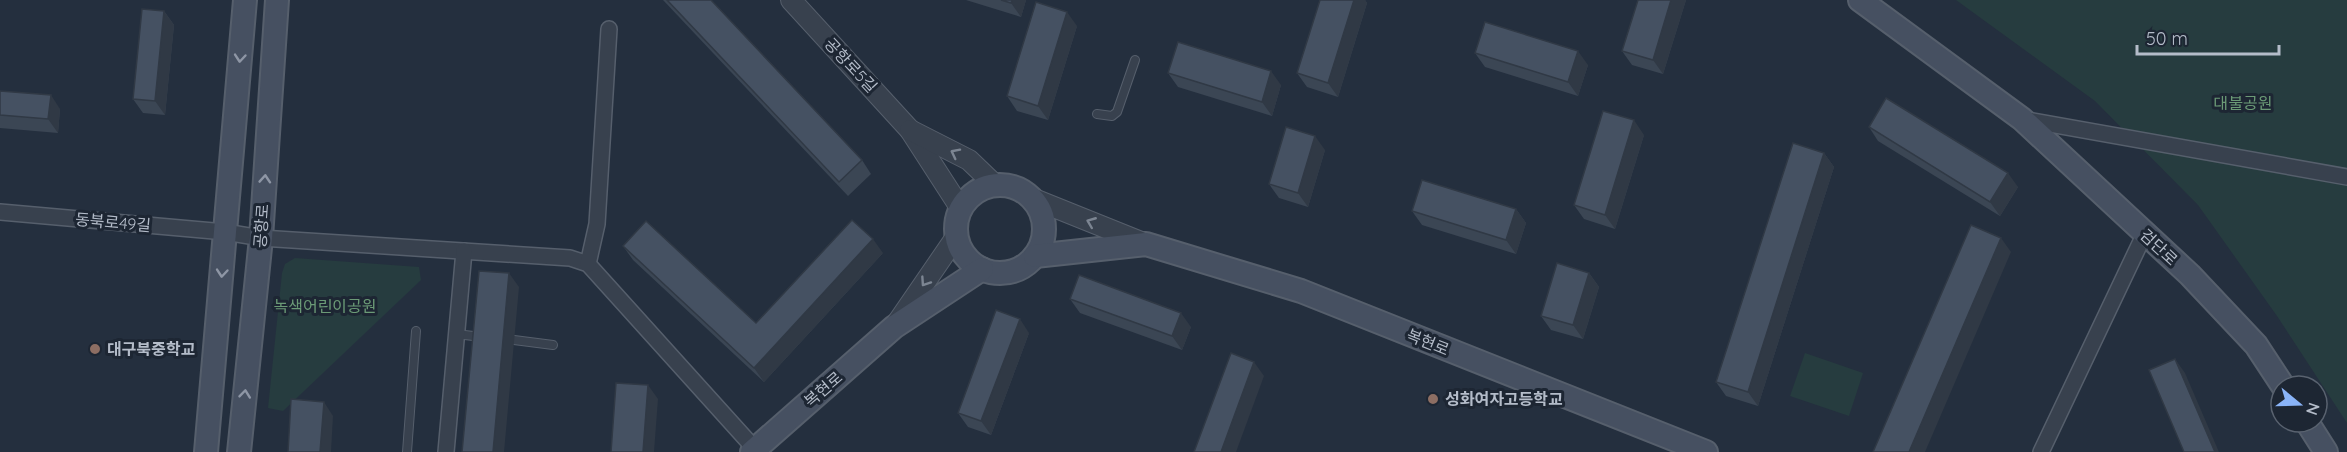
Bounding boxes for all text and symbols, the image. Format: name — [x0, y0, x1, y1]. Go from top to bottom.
scale bar — [2137, 18, 2280, 56]
text: 50 m — [2146, 27, 2188, 50]
street label: 공항로5길 — [821, 33, 881, 97]
one-way arrow — [234, 54, 247, 63]
park label: 대불공원 — [2214, 93, 2272, 113]
one-way arrow — [951, 149, 962, 160]
one-way arrow — [258, 174, 271, 183]
street label: 공항로 — [249, 203, 273, 249]
street label: 동북로49길 — [74, 209, 152, 235]
one-way arrow — [1087, 217, 1098, 229]
street label: 검단로 — [2136, 225, 2182, 270]
one-way arrow — [215, 269, 228, 278]
one-way arrow — [921, 275, 932, 286]
park label: 녹색어린이공원 — [273, 296, 377, 316]
street label: 복현로 — [1404, 324, 1452, 360]
place label: 대구북중학교 — [107, 339, 196, 359]
marker: 대구북중학교 — [88, 342, 102, 356]
street label: 복현로 — [800, 367, 846, 411]
north arrow — [2269, 374, 2329, 434]
one-way arrow — [238, 389, 251, 398]
place label: 성화여자고등학교 — [1445, 389, 1563, 409]
marker: 성화여자고등학교 — [1426, 392, 1440, 406]
text: N — [2302, 400, 2325, 418]

